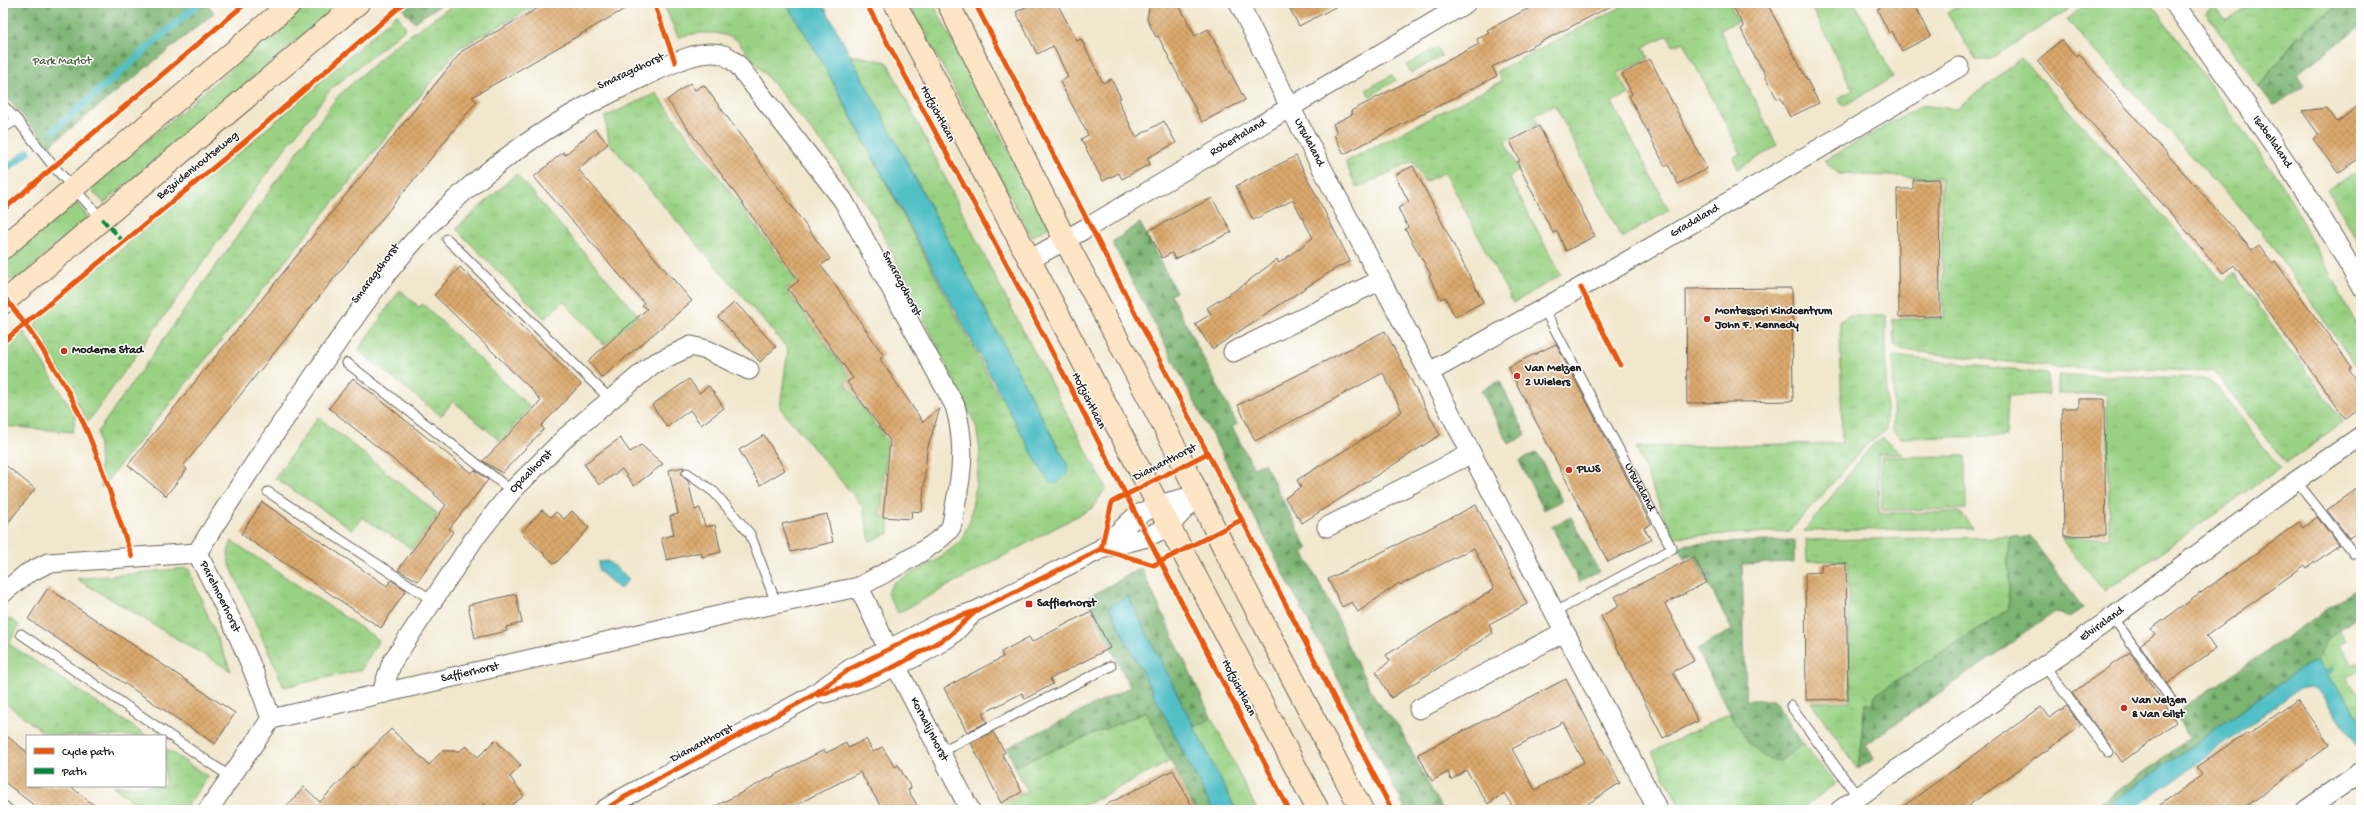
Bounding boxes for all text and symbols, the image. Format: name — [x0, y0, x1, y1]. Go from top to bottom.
street label: Smaragdhorst — [596, 50, 667, 94]
park label: Park Marlot — [32, 55, 92, 69]
street label: Hofzichtlaan — [916, 83, 958, 145]
street label: Isabellaland — [2249, 113, 2295, 172]
street label: Robertaland — [1208, 115, 1270, 160]
street label: Ursulaland — [1290, 116, 1327, 170]
street label: Bezuidenhoutseweg — [154, 129, 242, 204]
street label: Gradaland — [1668, 201, 1723, 241]
street label: Smaragdhorst — [349, 240, 404, 307]
street label: Smaragdhorst — [878, 249, 925, 320]
place label: Montessori Kindcentrum John F. Kennedy — [1714, 305, 1833, 333]
marker: Montessori Kindcentrum John F. Kennedy — [1702, 314, 1712, 324]
place label: Moderne Stad — [72, 344, 145, 358]
marker: Moderne Stad — [59, 346, 69, 356]
place label: Van Melzen 2 Wielers — [1524, 362, 1582, 390]
street label: Hofzichtlaan — [1068, 370, 1108, 432]
marker: Van Melzen 2 Wielers — [1512, 371, 1522, 381]
street label: Diamanthorst — [1130, 441, 1200, 485]
street label: Opaalhorst — [507, 446, 557, 496]
street label: Ursulaland — [1620, 461, 1658, 515]
place label: PLUS — [1576, 463, 1601, 477]
marker: PLUS — [1564, 465, 1574, 475]
street label: Parelmoerhorst — [195, 558, 243, 636]
place label: Saffierhorst — [1037, 597, 1097, 611]
marker: Saffierhorst — [1024, 599, 1034, 609]
street label: Elviraland — [2077, 604, 2128, 645]
street label: Hofzichtlaan — [1218, 657, 1258, 719]
street label: Saffierhorst — [440, 659, 501, 686]
place label: Van Velzen & Van Gilst — [2131, 694, 2187, 722]
street label: Kornalijnhorst — [906, 695, 951, 765]
marker: Van Velzen & Van Gilst — [2119, 703, 2129, 713]
street label: Diamanthorst — [667, 721, 737, 767]
legend — [26, 735, 166, 787]
text: Cycle path — [62, 746, 115, 760]
text: Path — [61, 766, 87, 780]

